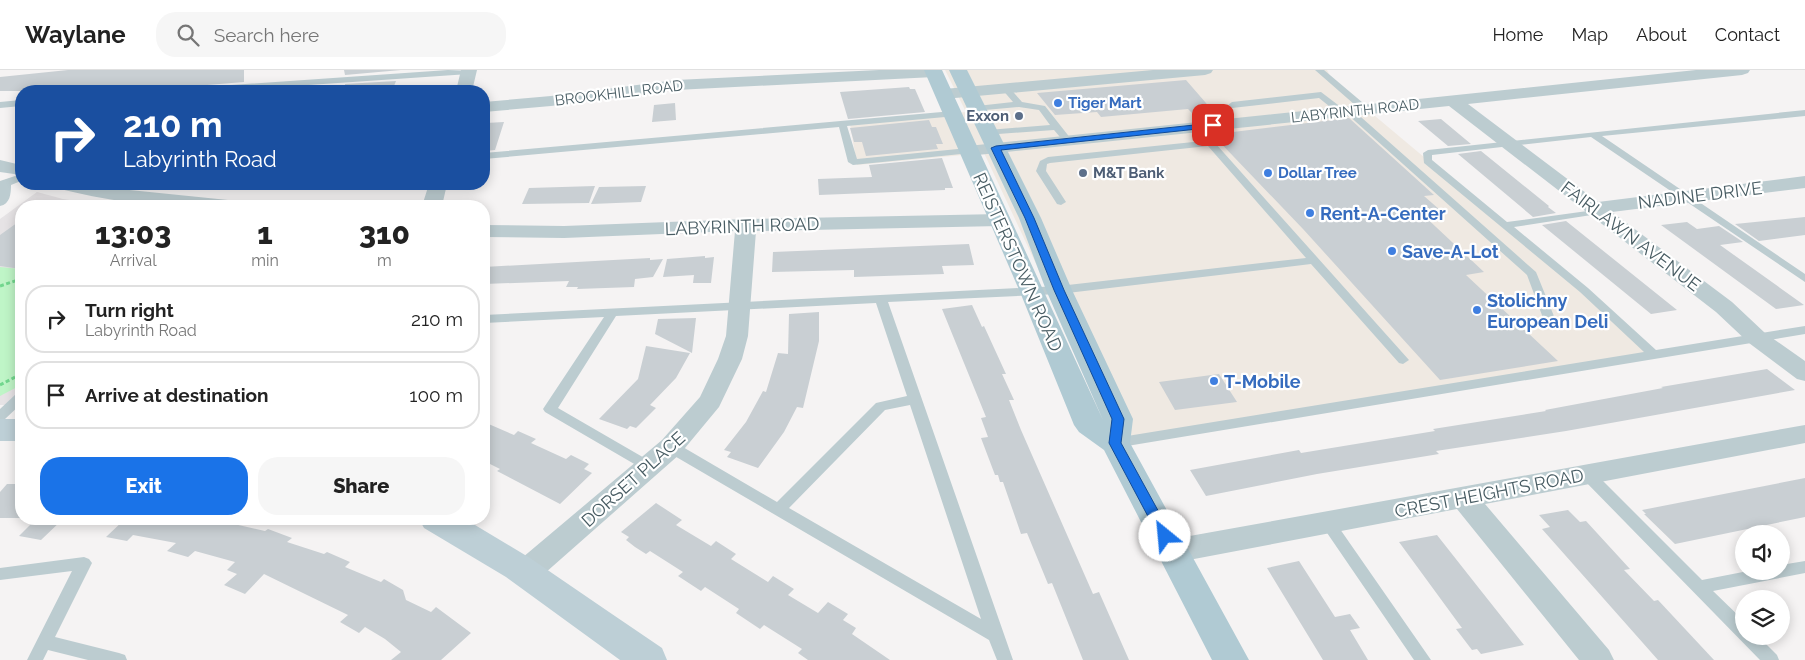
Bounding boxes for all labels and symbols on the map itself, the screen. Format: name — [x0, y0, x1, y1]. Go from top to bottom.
street label: BROOKHILL ROAD — [554, 76, 684, 110]
place label: Tiger Mart — [1068, 94, 1142, 112]
street label: LABYRINTH ROAD — [1290, 95, 1420, 127]
marker: Tiger Mart — [1052, 97, 1064, 109]
pin — [1192, 104, 1234, 146]
place label: Exxon — [966, 107, 1009, 125]
marker: Exxon — [1013, 110, 1025, 122]
place label: M&T Bank — [1093, 164, 1165, 182]
place label: Dollar Tree — [1278, 164, 1357, 182]
marker: M&T Bank — [1077, 167, 1089, 179]
marker: Dollar Tree — [1262, 167, 1274, 179]
street label: REISTERSTOWN ROAD — [969, 169, 1067, 355]
street label: FAIRLAWN AVENUE — [1557, 177, 1705, 295]
street label: NADINE DRIVE — [1637, 177, 1763, 213]
place label: Rent-A-Center — [1320, 203, 1446, 224]
marker: Rent-A-Center — [1304, 207, 1316, 219]
street label: LABYRINTH ROAD — [664, 213, 820, 239]
place label: Save-A-Lot — [1402, 241, 1499, 262]
marker: Save-A-Lot — [1386, 245, 1398, 257]
place label: Stolichny European Deli — [1487, 290, 1608, 332]
marker: Stolichny European Deli — [1471, 304, 1483, 316]
place label: T-Mobile — [1224, 371, 1301, 392]
marker: T-Mobile — [1208, 375, 1220, 387]
street label: DORSET PLACE — [577, 427, 689, 531]
street label: CREST HEIGHTS ROAD — [1393, 464, 1585, 522]
position arrow — [1138, 509, 1190, 561]

